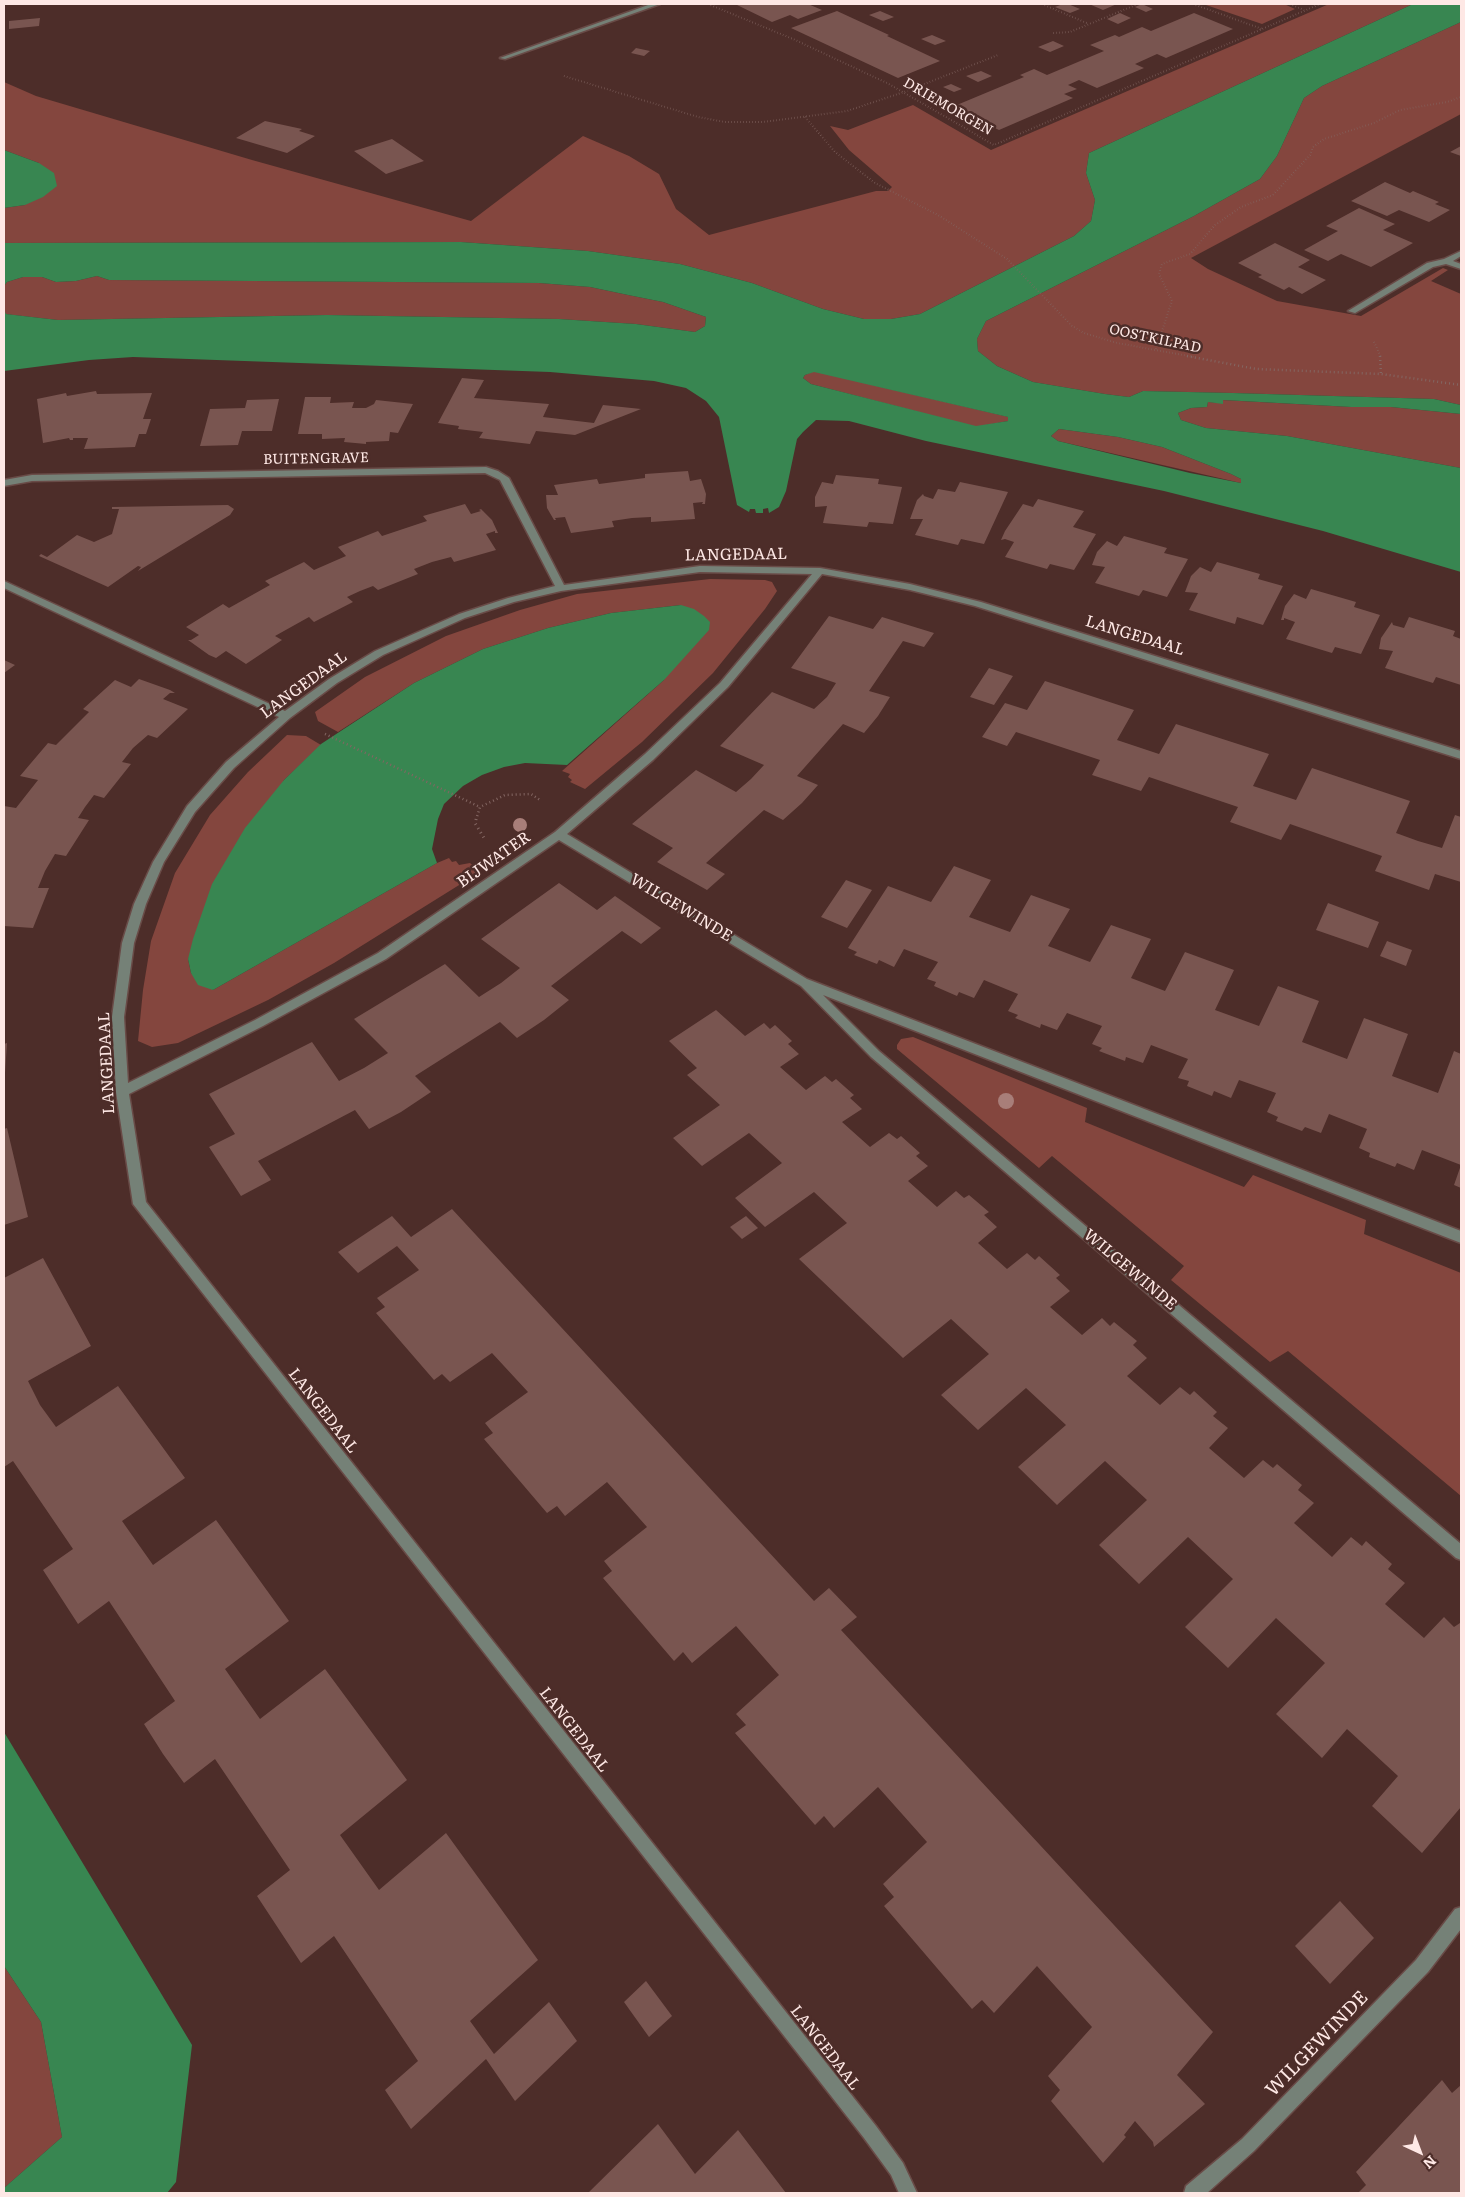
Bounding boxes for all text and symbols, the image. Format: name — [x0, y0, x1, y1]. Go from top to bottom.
street label: DRIEMORGEN — [900, 75, 996, 139]
street label: OOSTKILPAD — [1108, 321, 1202, 357]
street label: BUITENGRAVE — [263, 450, 369, 468]
street label: LANGEDAAL — [685, 545, 787, 565]
street label: LANGEDAAL — [1083, 612, 1187, 660]
street label: LANGEDAAL — [257, 647, 351, 723]
street label: BIJWATER — [453, 828, 535, 892]
street label: WILGEWINDE — [626, 870, 736, 946]
street label: LANGEDAAL — [95, 1011, 119, 1115]
street label: WILGEWINDE — [1079, 1225, 1181, 1315]
street label: LANGEDAAL — [284, 1365, 362, 1457]
street label: LANGEDAAL — [535, 1684, 613, 1776]
street label: WILGEWINDE — [1261, 1987, 1373, 2101]
street label: LANGEDAAL — [786, 2002, 864, 2094]
north arrow — [1395, 2127, 1445, 2177]
text: N — [1419, 2152, 1441, 2174]

